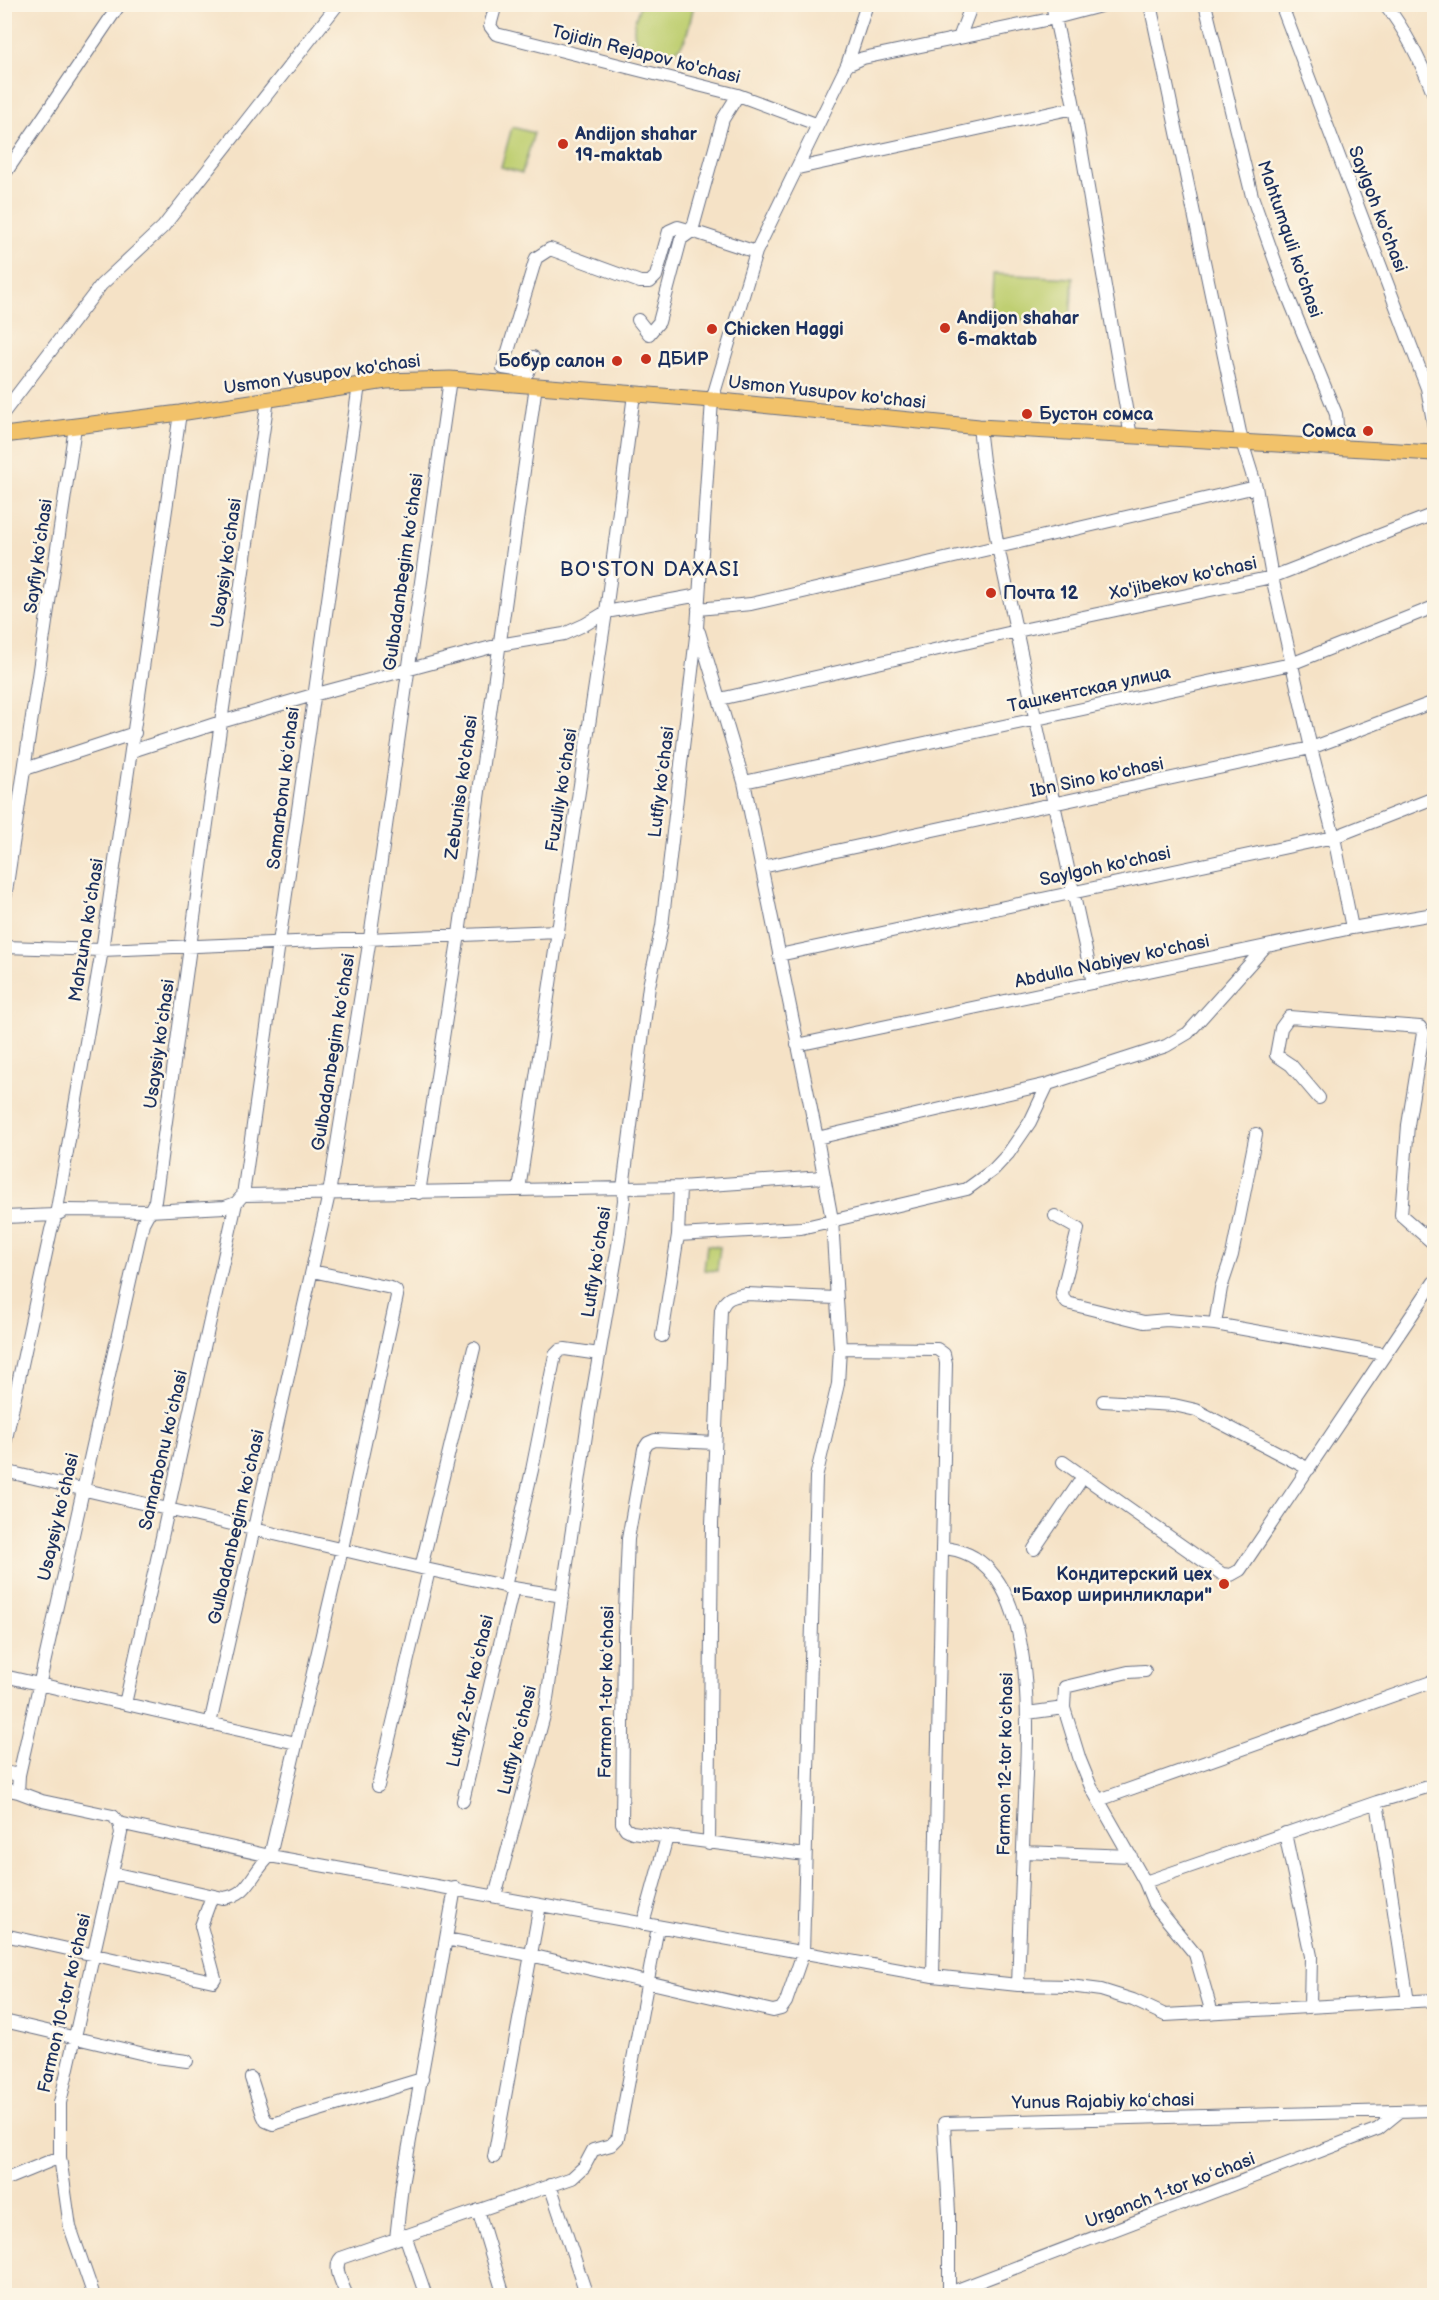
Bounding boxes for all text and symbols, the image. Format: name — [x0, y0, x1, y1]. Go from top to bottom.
street label: Tojidin Rejapov ko'chasi — [549, 21, 742, 88]
place label: Andijon shahar 19-maktab — [574, 124, 698, 166]
marker: Andijon shahar 19-maktab — [556, 137, 570, 151]
street label: Saylgoh ko'chasi — [1344, 143, 1411, 275]
street label: Mahtumquli ko'chasi — [1253, 158, 1326, 320]
place label: Andijon shahar 6-maktab — [956, 308, 1080, 350]
place label: Chicken Haggi — [724, 319, 844, 340]
marker: Andijon shahar 6-maktab — [938, 321, 952, 335]
marker: Chicken Haggi — [705, 322, 719, 336]
place label: ДБИР — [658, 349, 709, 370]
street label: Usmon Yusupov ko'chasi — [222, 350, 422, 399]
place label: Бобур салон — [498, 351, 605, 372]
marker: ДБИР — [639, 352, 653, 366]
marker: Бобур салон — [610, 354, 624, 368]
street label: Usmon Yusupov ko'chasi — [727, 372, 927, 413]
place label: Бустон сомса — [1039, 404, 1154, 425]
marker: Бустон сомса — [1020, 407, 1034, 421]
place label: Сомса — [1302, 421, 1357, 442]
marker: Сомса — [1361, 424, 1375, 438]
street label: Gulbadanbegim koʻchasi — [379, 472, 428, 672]
street label: Sayfiy koʻchasi — [20, 497, 57, 615]
street label: Usaysiy koʻchasi — [207, 497, 246, 629]
street label: Xo'jibekov ko'chasi — [1106, 553, 1259, 605]
district label: BO'STON DAXASI — [560, 558, 740, 582]
place label: Почта 12 — [1003, 583, 1079, 604]
marker: Почта 12 — [984, 586, 998, 600]
street label: Ташкентская улица — [1006, 662, 1173, 717]
street label: Samarbonu koʻchasi — [263, 706, 304, 871]
street label: Zebuniso ko'chasi — [441, 714, 482, 861]
street label: Lutfiy koʻchasi — [644, 725, 679, 839]
street label: Fuzuliy koʻchasi — [541, 727, 582, 853]
street label: Ibn Sino ko'chasi — [1029, 753, 1166, 802]
street label: Saylgoh ko'chasi — [1038, 842, 1173, 891]
street label: Mahzuna koʻchasi — [65, 857, 108, 1003]
street label: Abdulla Nabiyev ko'chasi — [1013, 931, 1211, 992]
street label: Gulbadanbegim koʻchasi — [308, 952, 359, 1152]
street label: Usaysiy koʻchasi — [140, 978, 179, 1110]
street label: Lutfiy koʻchasi — [577, 1205, 616, 1319]
street label: Samarbonu koʻchasi — [135, 1368, 192, 1532]
street label: Gulbadanbegim koʻchasi — [204, 1428, 269, 1627]
street label: Usaysiy koʻchasi — [34, 1451, 83, 1583]
place label: Кондитерский цех "Бахор ширинликлари" — [1013, 1564, 1213, 1606]
marker: Кондитерский цех "Бахор ширинликлари" — [1217, 1577, 1231, 1591]
street label: Farmon 1-tor koʻchasi — [594, 1605, 619, 1779]
street label: Lutfiy 2-tor koʻchasi — [443, 1613, 498, 1769]
street label: Farmon 12-tor koʻchasi — [993, 1672, 1018, 1856]
street label: Lutfiy koʻchasi — [494, 1683, 541, 1797]
street label: Farmon 10-tor koʻchasi — [34, 1911, 95, 2095]
street label: Yunus Rajabiy koʻchasi — [1010, 2089, 1195, 2114]
street label: Urganch 1-tor koʻchasi — [1082, 2148, 1258, 2233]

